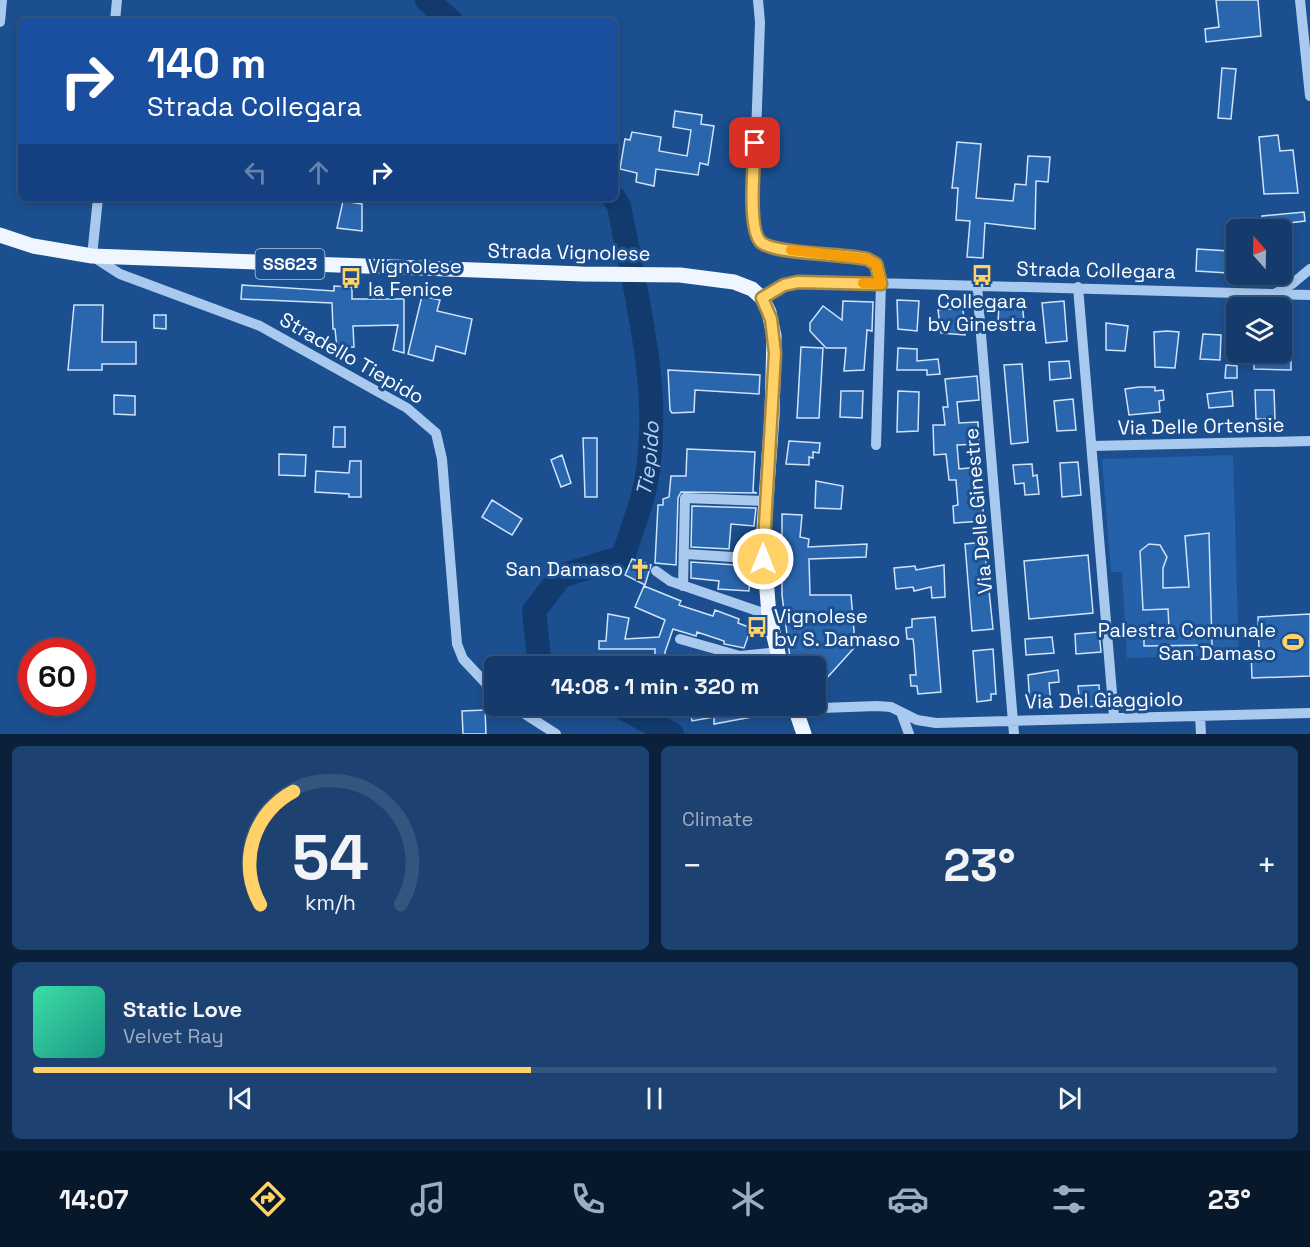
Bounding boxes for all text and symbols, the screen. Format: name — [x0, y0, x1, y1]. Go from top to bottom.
text: 140 m — [147, 37, 266, 90]
icon: right — [48, 42, 126, 120]
text: Strada Collegara — [147, 89, 362, 124]
pin — [729, 117, 780, 168]
icon: arrive — [738, 126, 771, 159]
icon: left — [239, 156, 272, 189]
icon: ahead — [302, 156, 335, 189]
icon: right — [365, 156, 398, 189]
north arrow — [1226, 219, 1292, 285]
map controls — [1226, 219, 1292, 363]
street label: Strada Vignolese — [487, 238, 651, 266]
road number: SS623 — [256, 249, 324, 279]
place label: Vignolese la Fenice — [368, 253, 462, 302]
street label: Strada Collegara — [1016, 256, 1176, 284]
bus stop icon: Collegara bv Ginestra — [970, 263, 994, 287]
bus stop icon: Vignolese la Fenice — [339, 266, 363, 290]
place label: Collegara bv Ginestra — [928, 288, 1036, 337]
button: layers — [1226, 297, 1292, 363]
street label: Stradello Tiepido — [275, 306, 429, 410]
street label: Via Delle Ortensie — [1117, 412, 1285, 440]
water label: Tiepido — [629, 420, 664, 499]
street label: Via Delle Ginestre — [958, 427, 998, 595]
position arrow — [731, 527, 795, 591]
place label: San Damaso — [506, 556, 623, 582]
church icon: San Damaso — [628, 557, 652, 581]
place label: Vignolese bv S. Damaso — [774, 603, 900, 652]
bus stop icon: Vignolese bv S. Damaso — [745, 615, 769, 639]
place label: Palestra Comunale San Damaso — [1098, 617, 1276, 666]
sports icon: Palestra Comunale San Damaso — [1281, 630, 1305, 654]
speed limit sign: 60 — [18, 638, 96, 716]
text: 14:08 · 1 min · 320 m — [551, 672, 759, 700]
street label: Via Del Giaggiolo — [1024, 686, 1184, 714]
text: Climate — [682, 806, 753, 832]
text: 54 — [292, 818, 369, 897]
text: 23° — [944, 837, 1015, 894]
text: − — [682, 845, 702, 887]
text: + — [1257, 845, 1277, 887]
text: km/h — [305, 889, 356, 916]
text: Static Love — [123, 995, 242, 1023]
text: Velvet Ray — [123, 1023, 224, 1049]
icon: previous — [224, 1082, 257, 1115]
icon: pause — [638, 1082, 671, 1115]
icon: next — [1053, 1082, 1086, 1115]
icon: directions — [247, 1178, 289, 1220]
icon: music — [407, 1178, 449, 1220]
icon: phone — [567, 1178, 609, 1220]
icon: climate — [727, 1178, 769, 1220]
icon: car — [887, 1178, 929, 1220]
icon: filters — [1048, 1178, 1090, 1220]
text: 14:07 — [59, 1182, 128, 1217]
text: 23° — [1208, 1182, 1251, 1217]

